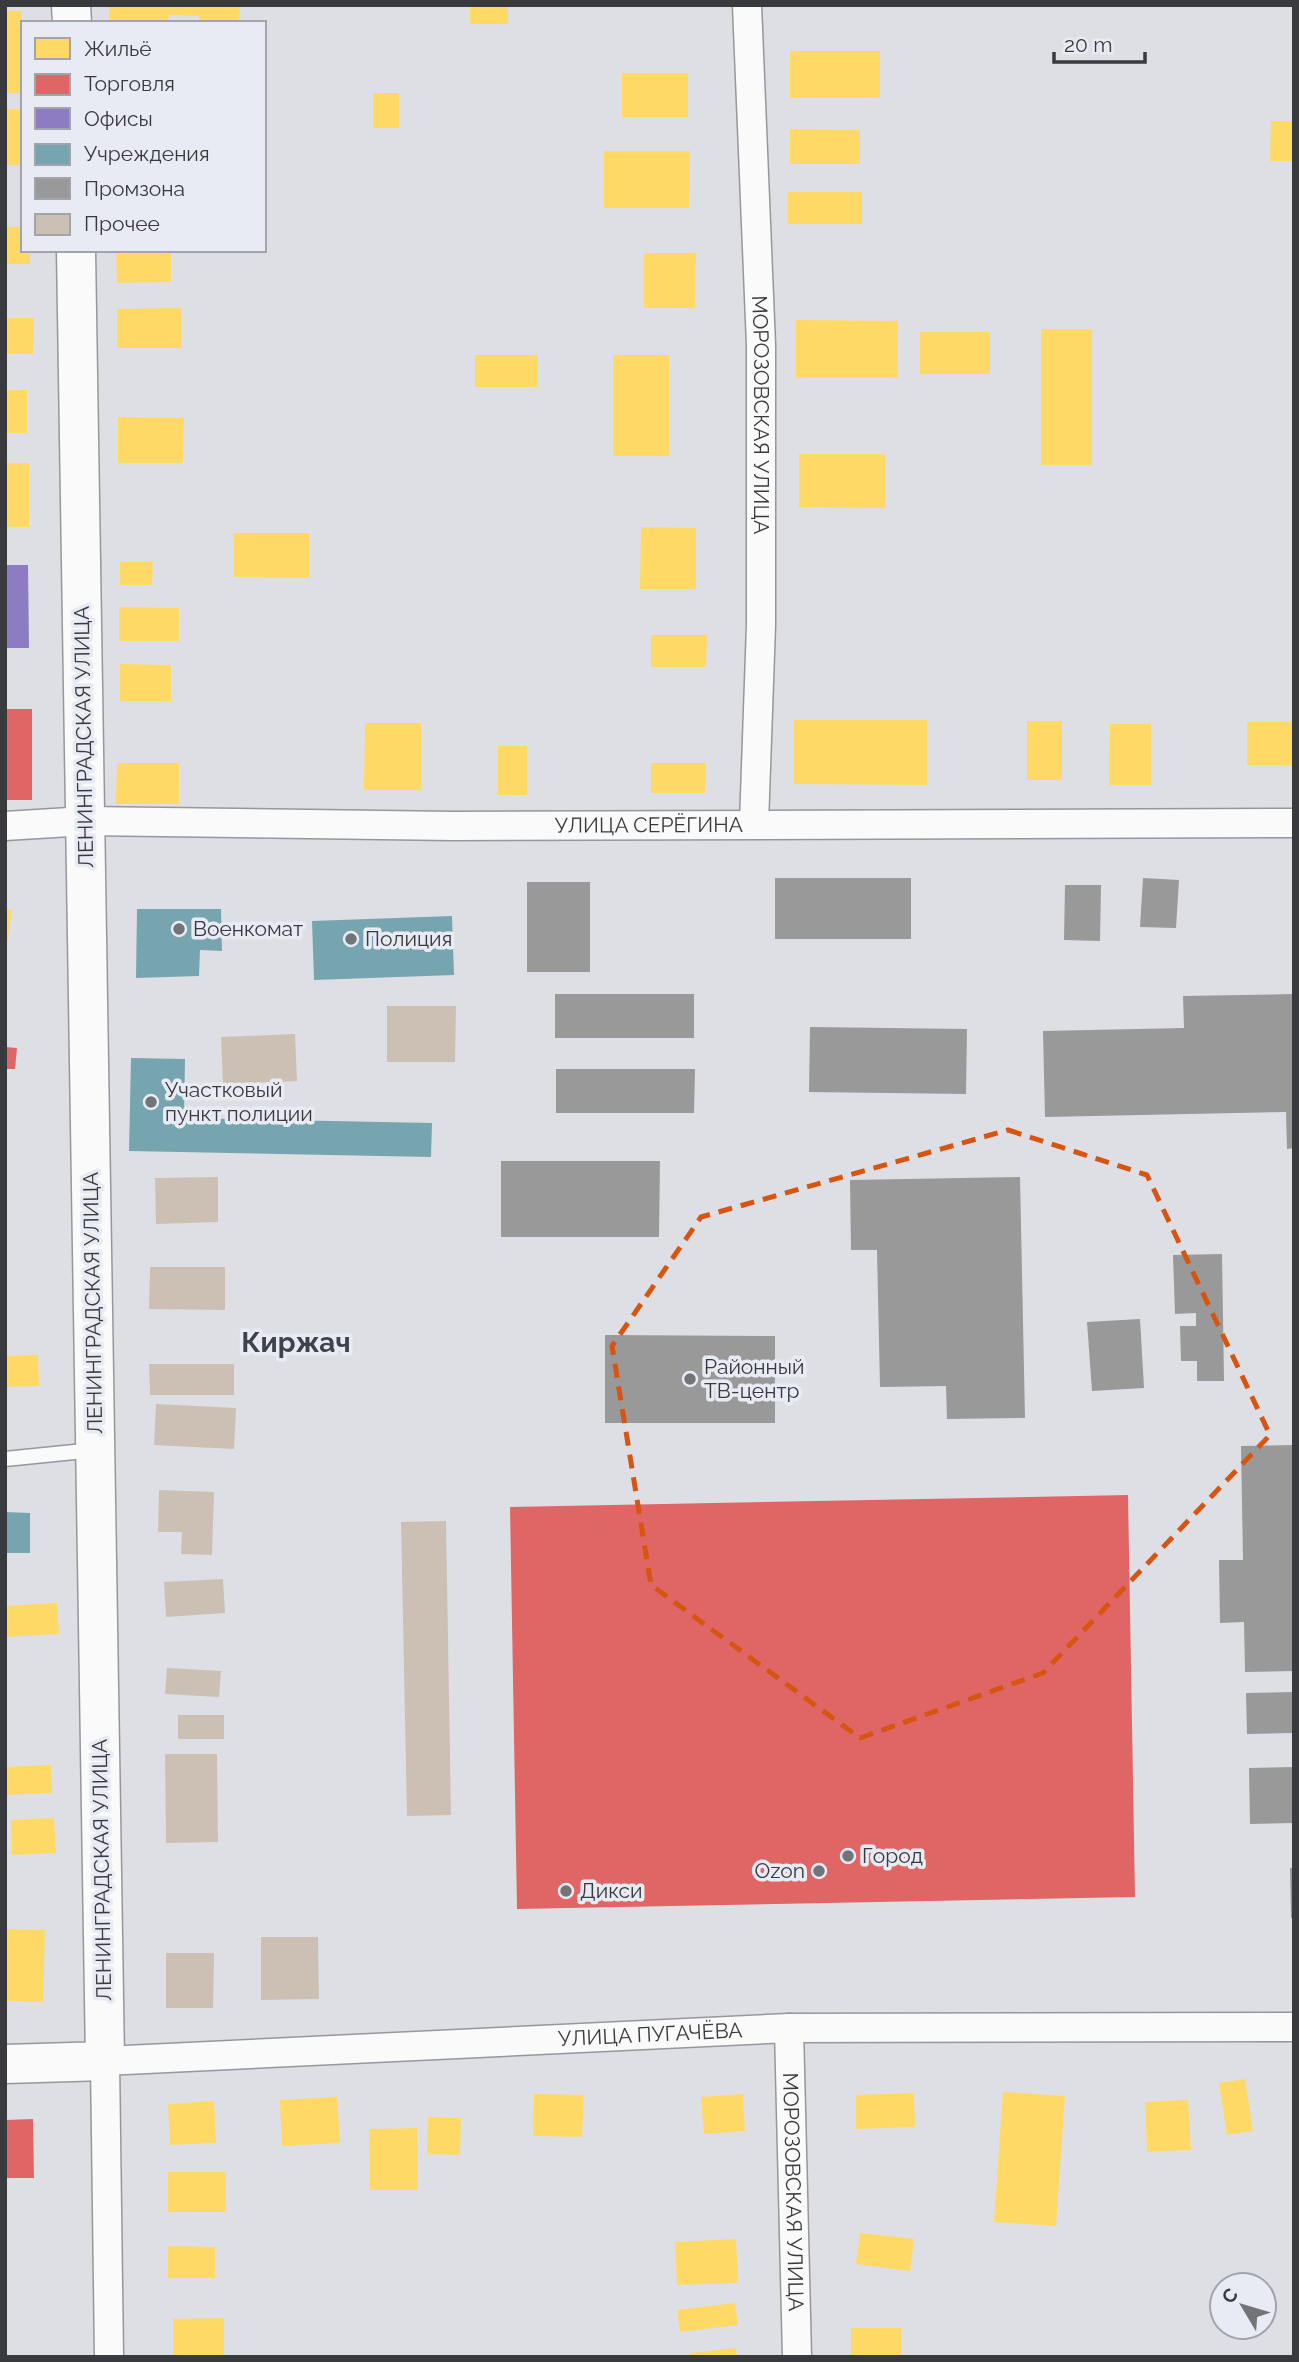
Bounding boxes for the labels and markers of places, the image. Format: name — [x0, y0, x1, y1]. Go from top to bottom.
place label: Военкомат — [193, 916, 303, 941]
marker: Военкомат — [171, 921, 187, 937]
place label: Полиция — [365, 926, 452, 951]
marker: Полиция — [343, 931, 359, 947]
place label: Участковый пункт полиции — [165, 1077, 313, 1126]
marker: Участковый пункт полиции — [143, 1094, 159, 1110]
place label: Районный ТВ-центр — [704, 1354, 805, 1403]
marker: Районный ТВ-центр — [682, 1371, 698, 1387]
place label: Город — [862, 1843, 923, 1868]
marker: Город — [840, 1848, 856, 1864]
place label: Ozon — [754, 1858, 805, 1883]
marker: Ozon — [811, 1863, 827, 1879]
place label: Дикси — [580, 1878, 643, 1903]
marker: Дикси — [558, 1883, 574, 1899]

